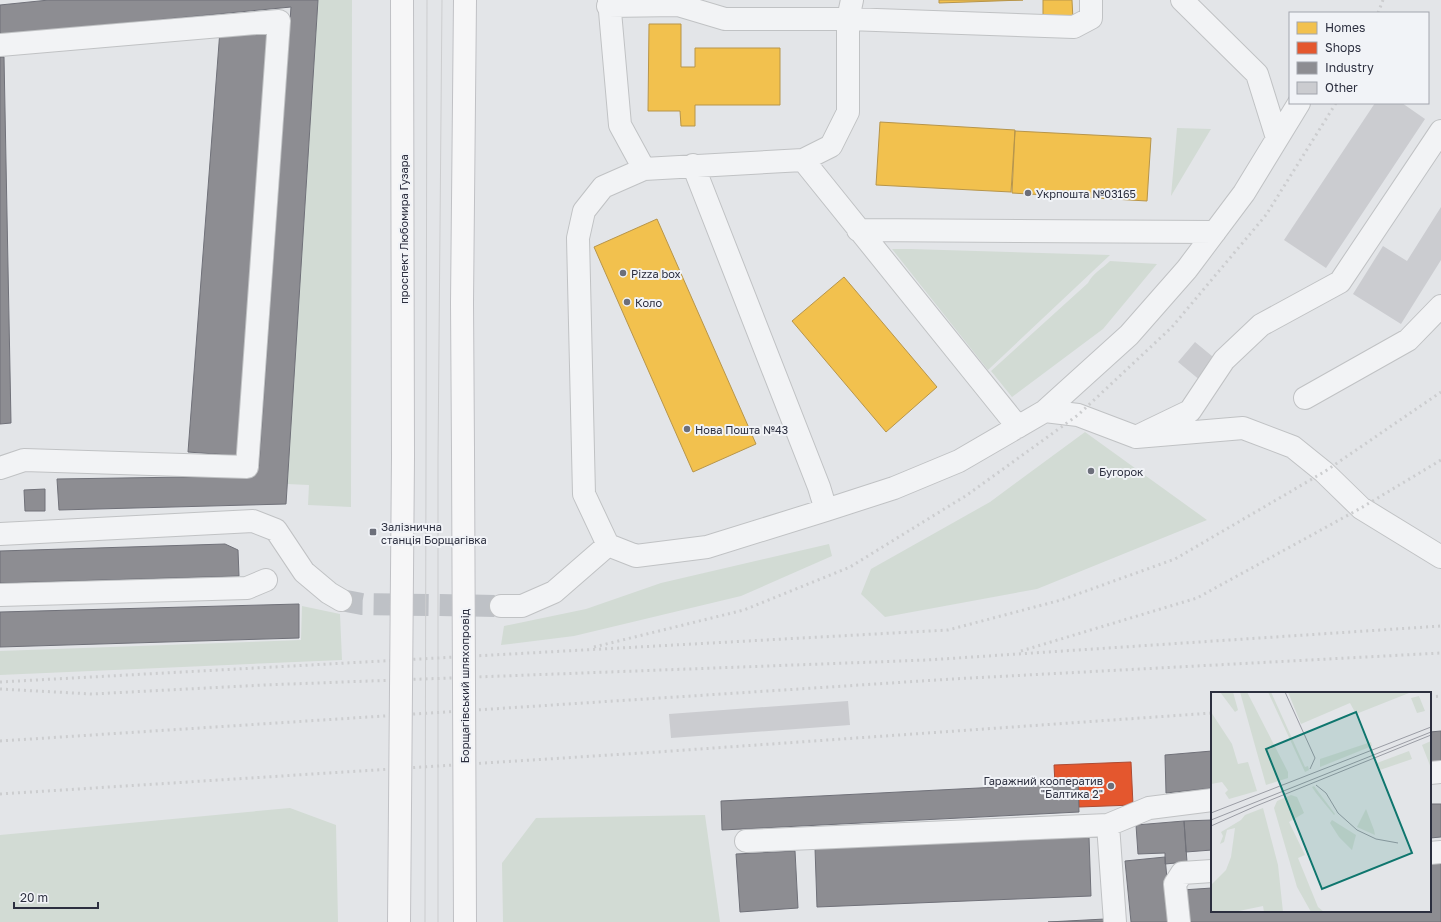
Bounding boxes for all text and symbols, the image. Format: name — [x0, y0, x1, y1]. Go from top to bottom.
legend — [1289, 12, 1429, 104]
text: Homes — [1325, 20, 1365, 35]
text: Shops — [1325, 40, 1361, 55]
text: Industry — [1325, 60, 1374, 75]
text: Other — [1325, 80, 1358, 95]
street label: проспект Любомира Гузара — [397, 154, 410, 304]
place label: Укрпошта №03165 — [1036, 187, 1136, 200]
marker: Укрпошта №03165 — [1023, 188, 1033, 198]
place label: Pizza box — [631, 267, 681, 280]
marker: Pizza box — [618, 268, 628, 278]
place label: Коло — [635, 296, 662, 309]
marker: Коло — [622, 297, 632, 307]
place label: Нова Пошта №43 — [695, 423, 788, 436]
marker: Нова Пошта №43 — [682, 424, 692, 434]
place label: Бугорок — [1099, 465, 1144, 478]
marker: Бугорок — [1086, 466, 1096, 476]
place label: Залізнична станція Борщагівка — [381, 520, 487, 546]
marker: Залізнична станція Борщагівка — [368, 527, 378, 537]
street label: Борщагівський шляхопровід — [458, 608, 471, 763]
inset map — [1211, 692, 1431, 912]
place label: Гаражний кооператив "Балтика 2" — [984, 774, 1103, 800]
marker: Гаражний кооператив "Балтика 2" — [1106, 781, 1116, 791]
scale bar — [14, 884, 98, 910]
text: 20 m — [20, 890, 48, 905]

